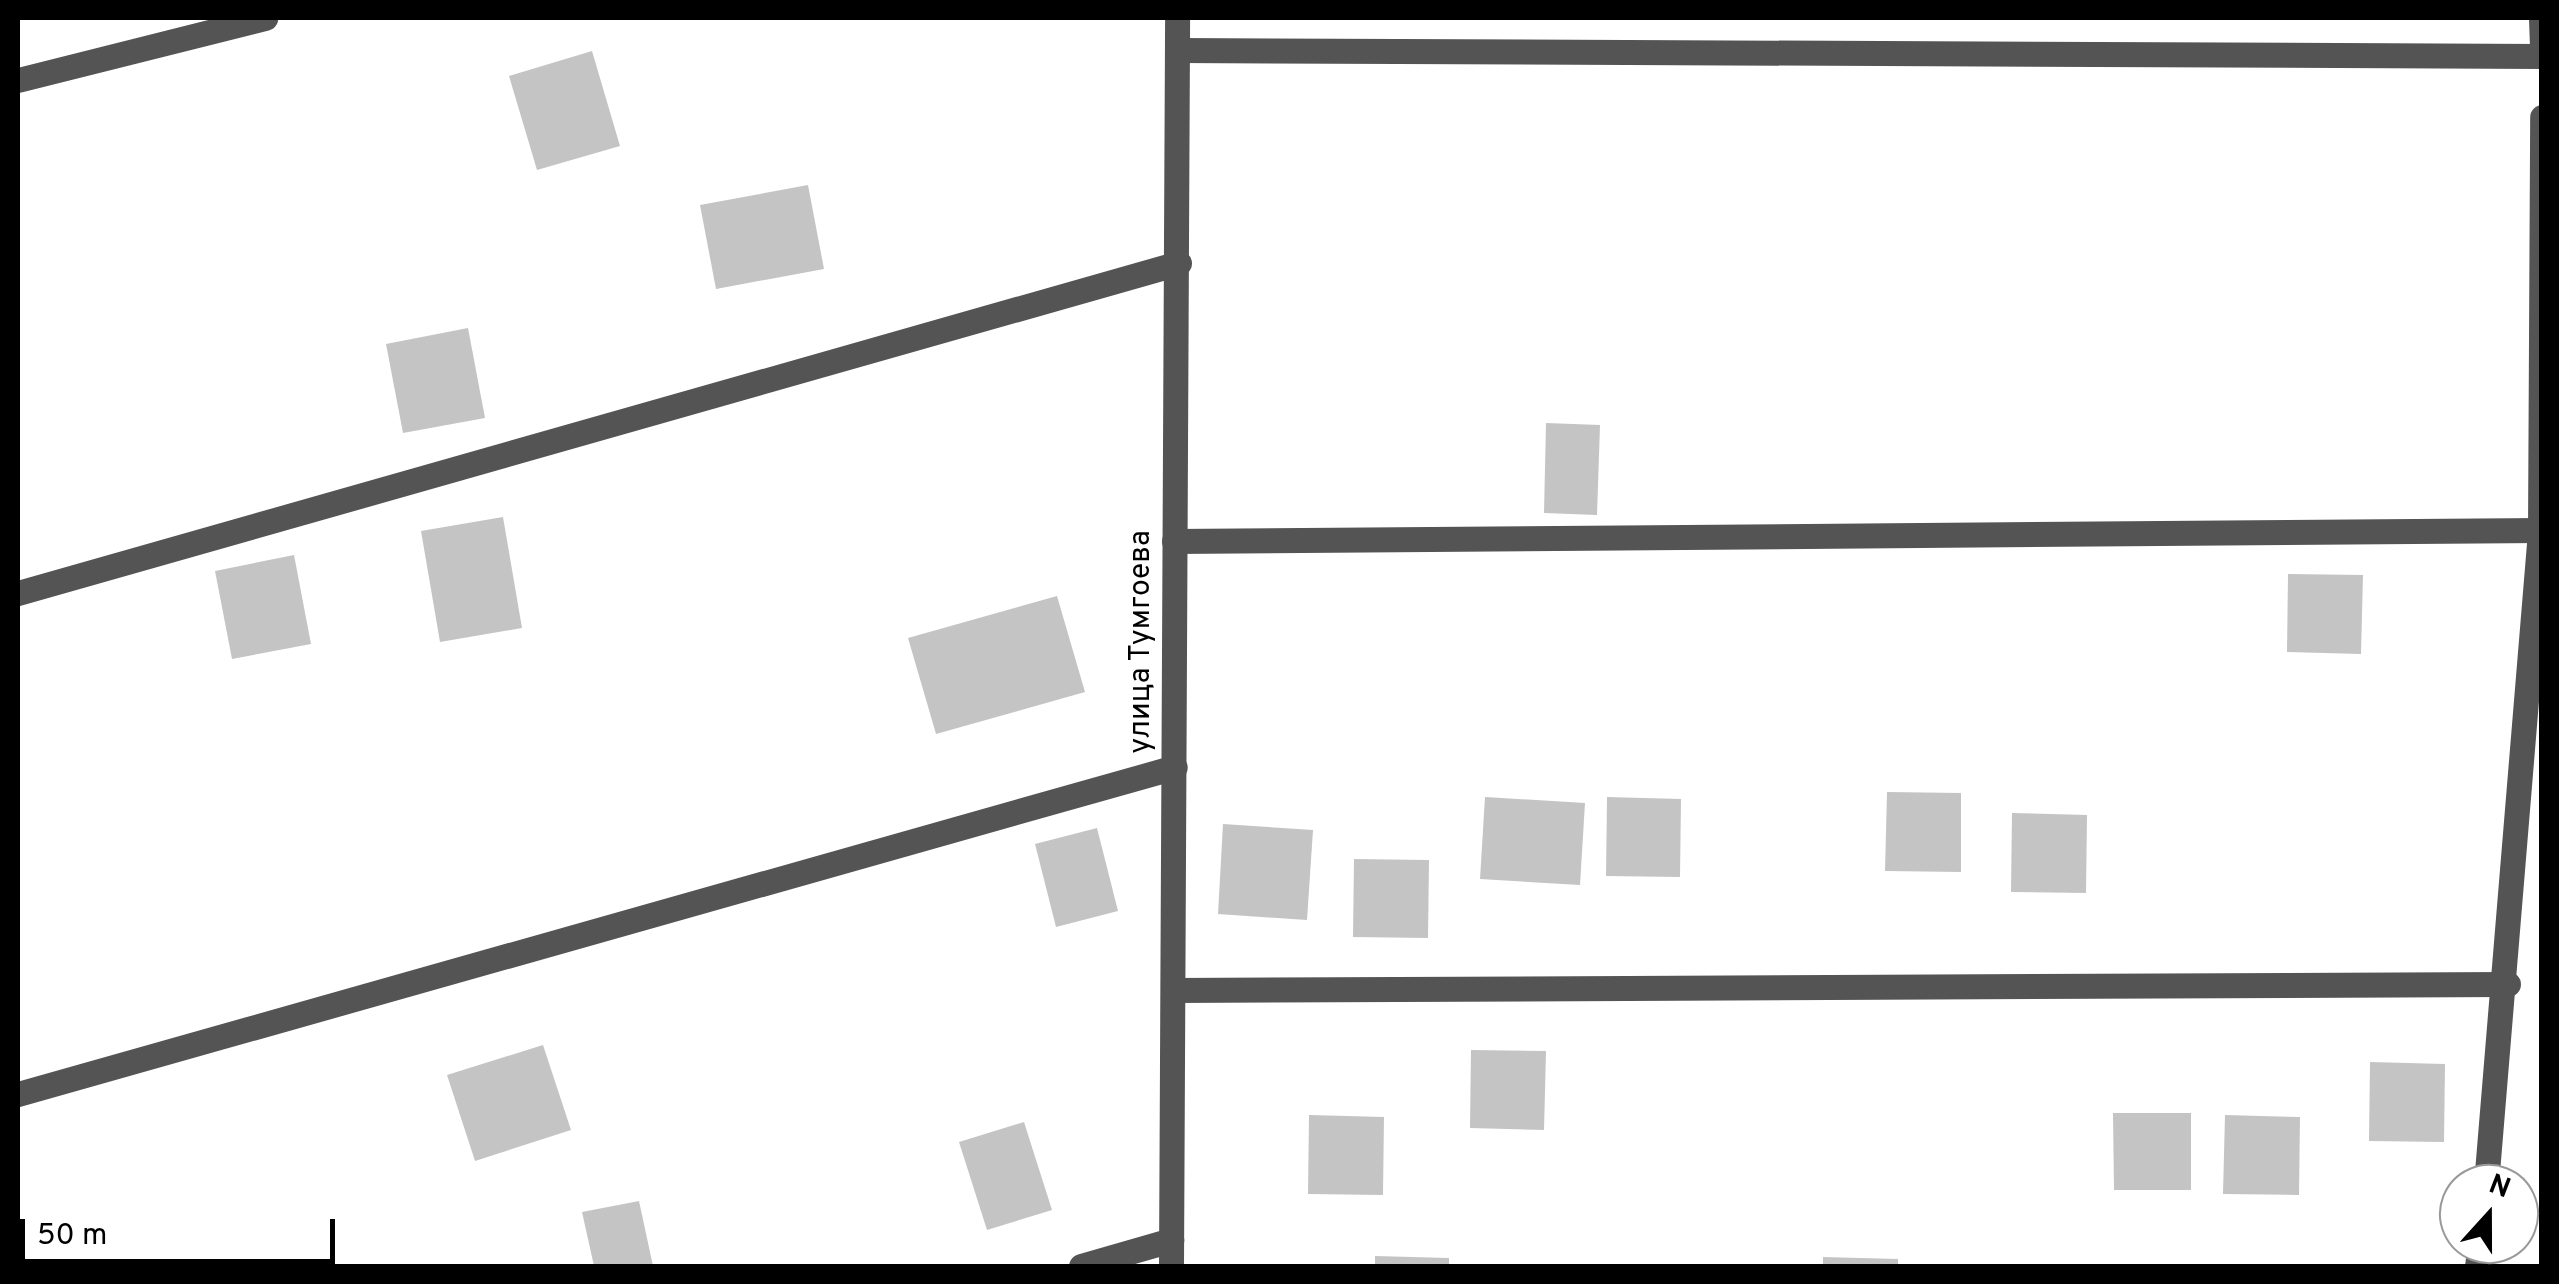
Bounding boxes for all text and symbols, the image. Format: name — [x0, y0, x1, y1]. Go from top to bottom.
street label: улица Тумгоева — [1124, 530, 1160, 754]
north arrow — [2439, 1164, 2539, 1264]
text: N — [2483, 1167, 2515, 1208]
scale bar — [25, 1199, 340, 1261]
text: 50 m — [37, 1218, 107, 1255]

